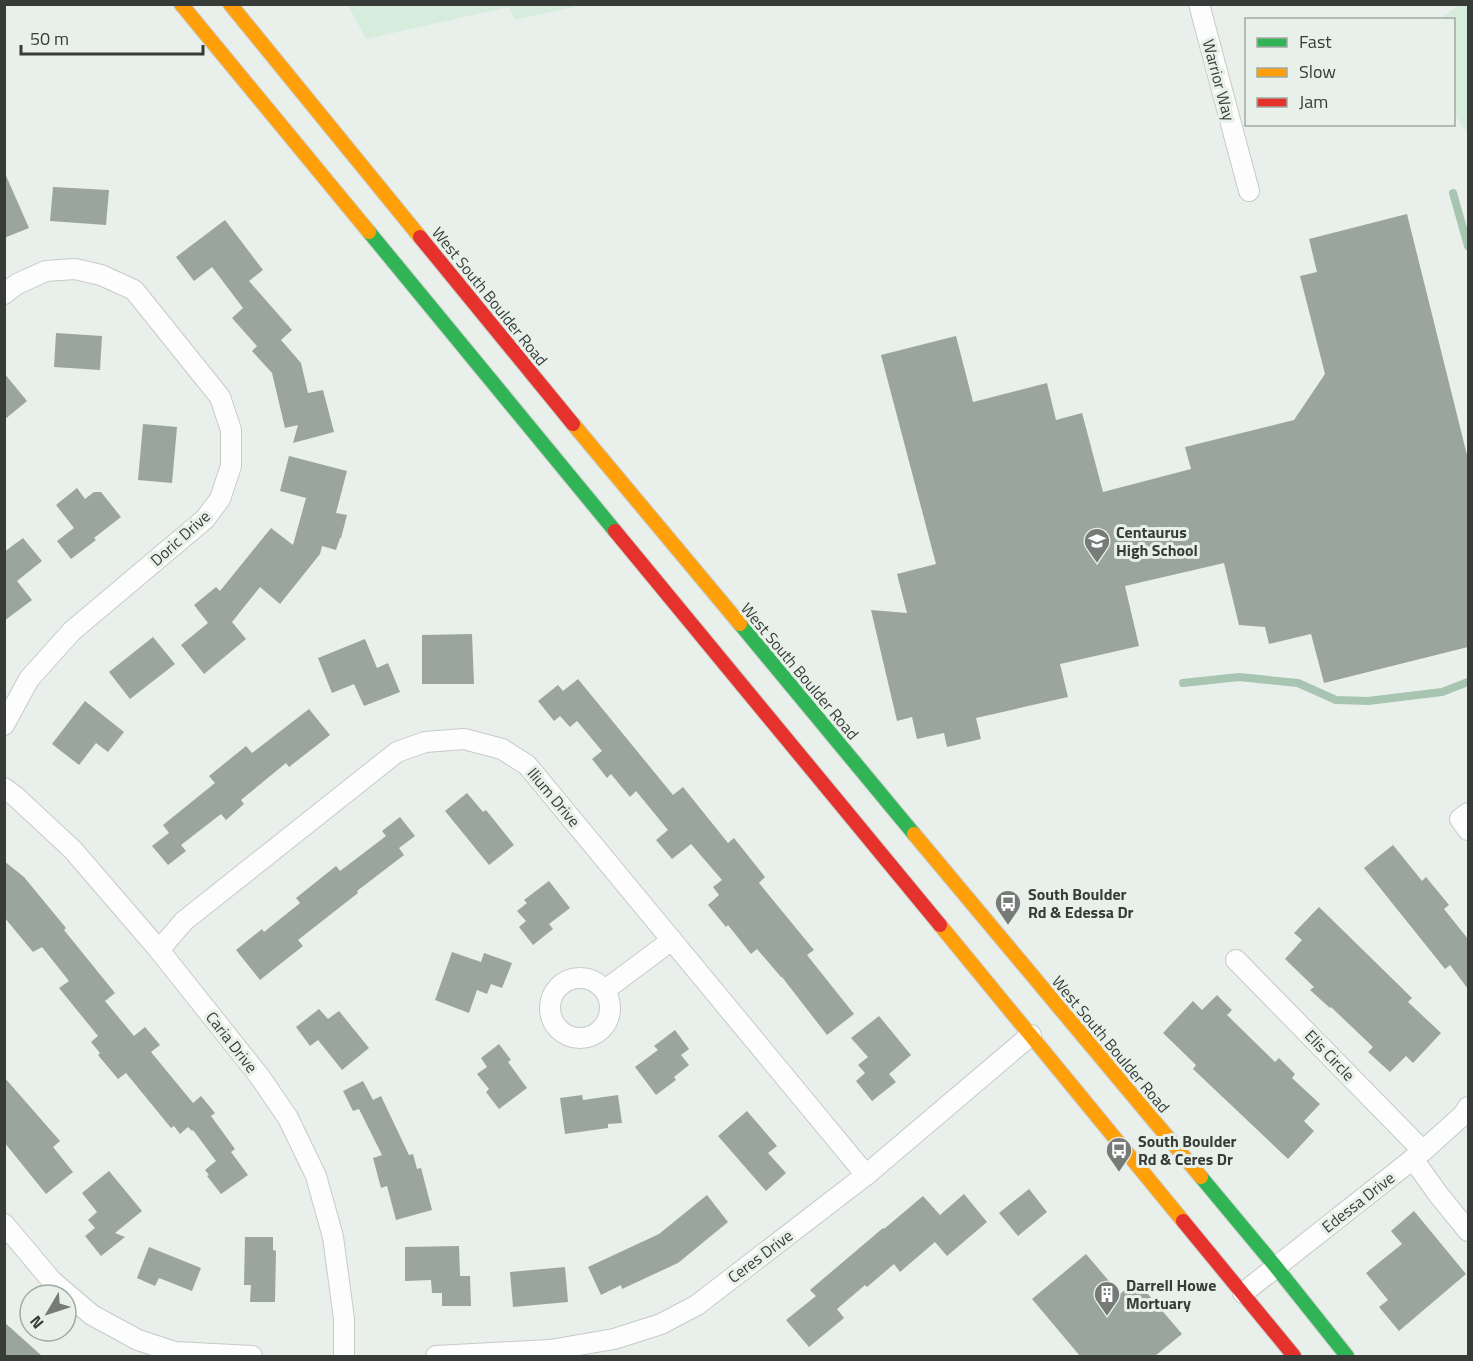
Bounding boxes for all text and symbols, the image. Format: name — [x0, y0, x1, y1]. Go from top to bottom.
scale bar — [21, 18, 202, 56]
legend — [1245, 18, 1455, 126]
text: 50 m — [30, 25, 69, 52]
text: Fast — [1299, 28, 1332, 55]
street label: Warrior Way — [1197, 36, 1241, 124]
text: Slow — [1299, 58, 1336, 85]
text: Jam — [1299, 88, 1328, 115]
street label: West South Boulder Road — [426, 221, 554, 371]
street label: Doric Drive — [145, 505, 215, 571]
place label: Centaurus High School — [1116, 520, 1198, 562]
school or university icon: Centaurus High School — [1082, 526, 1112, 564]
street label: West South Boulder Road — [735, 597, 865, 745]
street label: Ilium Drive — [522, 762, 586, 832]
place label: South Boulder Rd & Edessa Dr — [1028, 882, 1134, 924]
bus stop icon: South Boulder Rd & Edessa Dr — [993, 888, 1023, 926]
street label: West South Boulder Road — [1046, 970, 1176, 1118]
street label: Caria Drive — [200, 1006, 264, 1078]
street label: Elis Circle — [1299, 1024, 1361, 1086]
place label: South Boulder Rd & Ceres Dr — [1138, 1129, 1237, 1171]
bus stop icon: South Boulder Rd & Ceres Dr — [1104, 1135, 1134, 1173]
street label: Edessa Drive — [1316, 1166, 1400, 1238]
street label: Ceres Drive — [722, 1224, 798, 1288]
place label: Darrell Howe Mortuary — [1126, 1273, 1216, 1315]
building icon: Darrell Howe Mortuary — [1092, 1279, 1122, 1317]
north arrow — [18, 1283, 78, 1343]
text: N — [24, 1311, 49, 1334]

